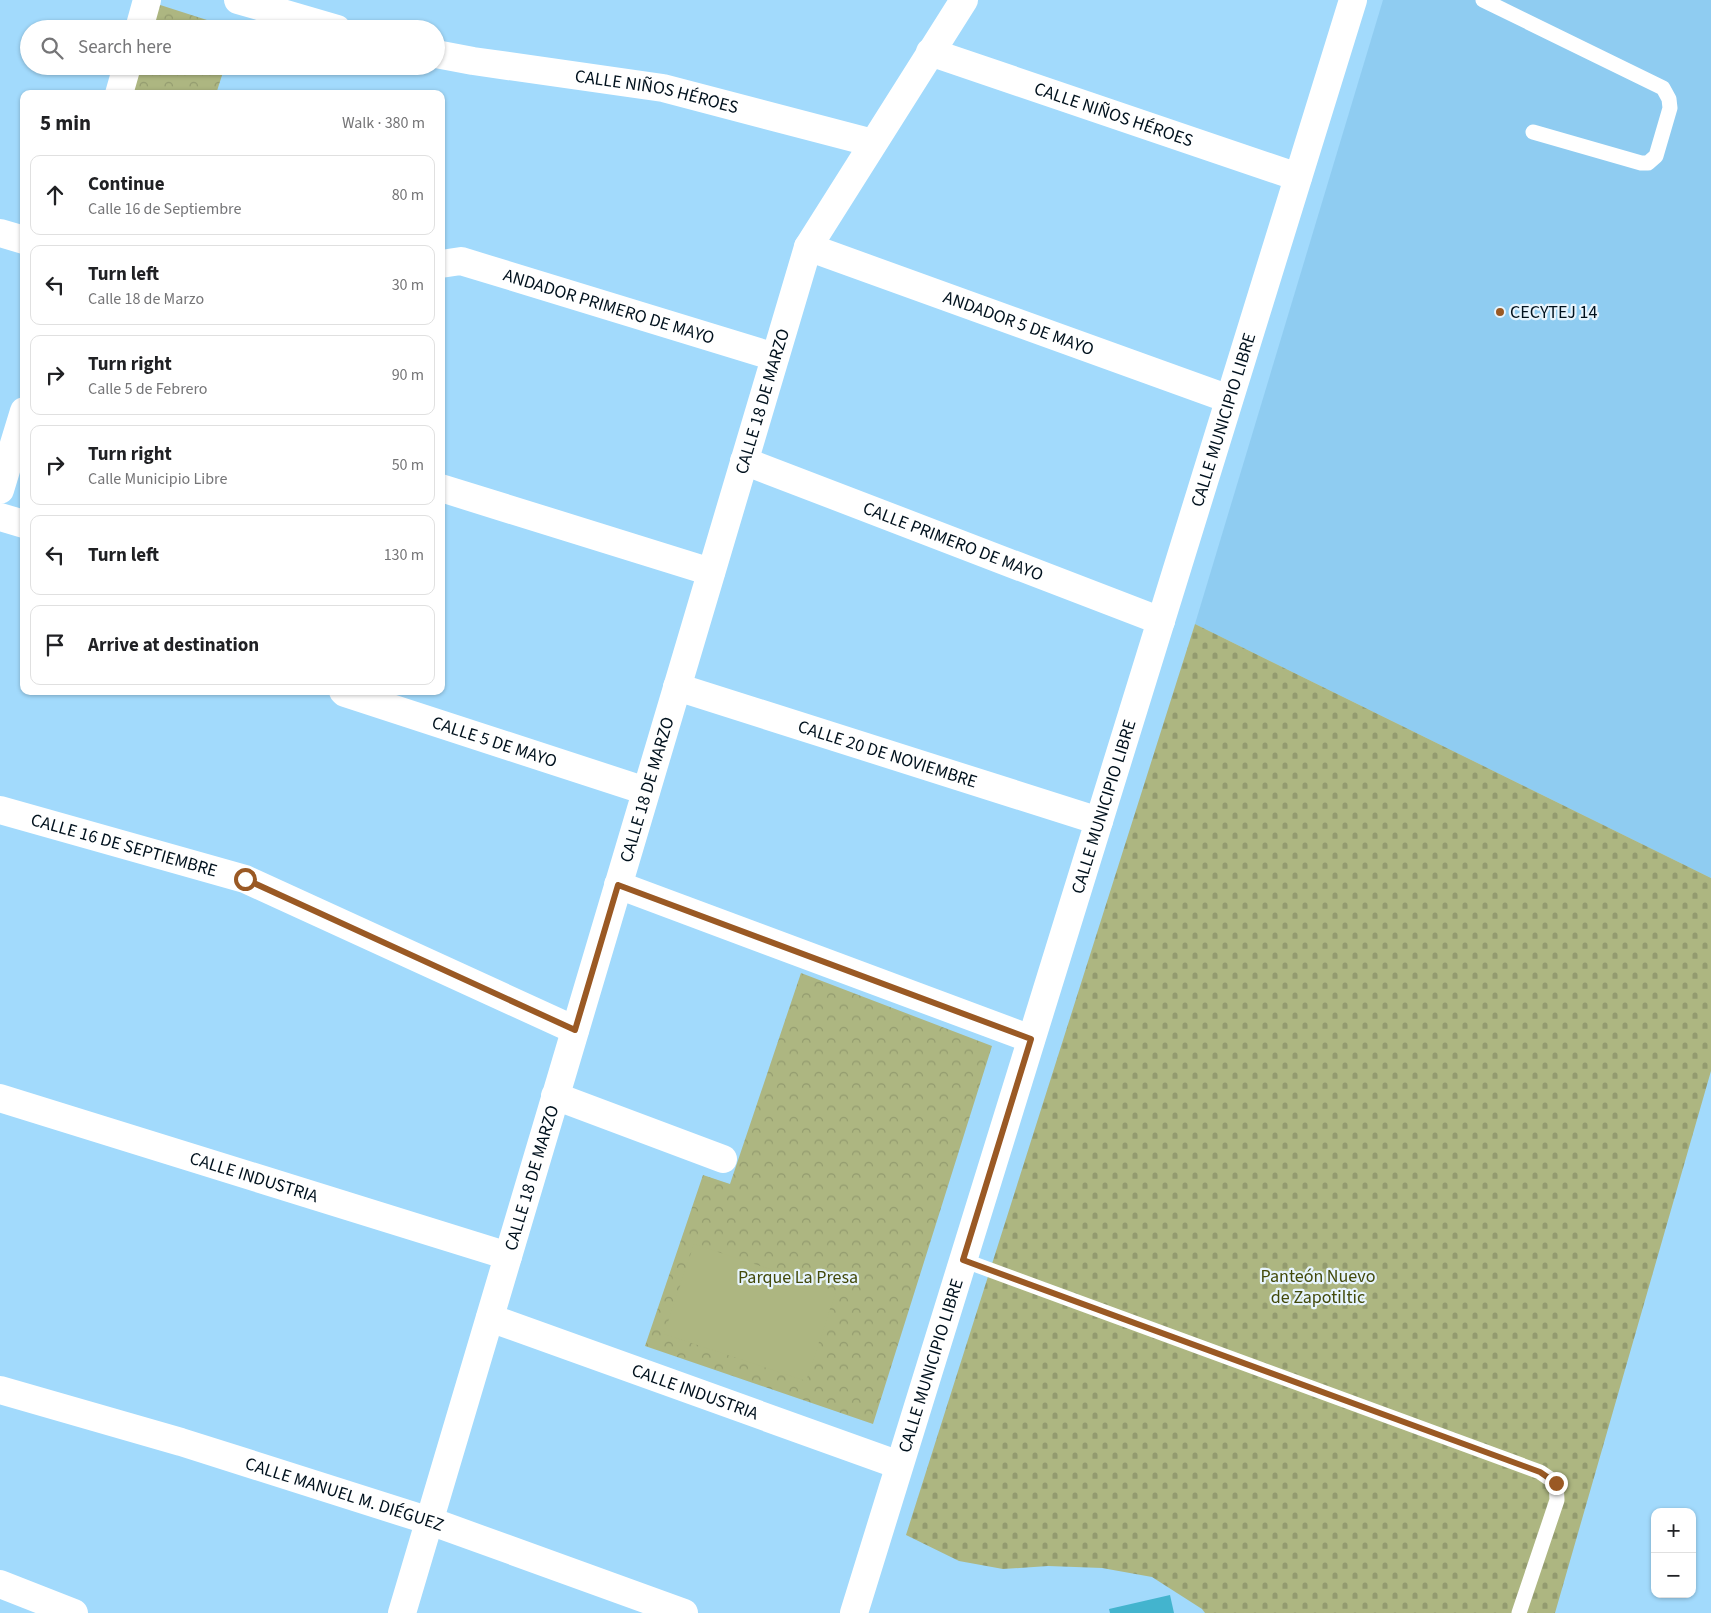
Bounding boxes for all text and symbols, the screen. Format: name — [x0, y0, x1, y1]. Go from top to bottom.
search box — [20, 20, 445, 75]
icon: search — [38, 34, 66, 62]
text: Search here — [78, 34, 172, 61]
street label: CALLE NIÑOS HÉROES — [573, 64, 741, 120]
street label: CALLE NIÑOS HÉROES — [1031, 76, 1196, 153]
text: 5 min — [40, 108, 91, 138]
text: Walk · 380 m — [342, 112, 425, 134]
text: Continue — [88, 171, 165, 198]
icon: ahead — [41, 181, 69, 209]
text: 80 m — [392, 184, 424, 206]
text: Calle 16 de Septiembre — [88, 198, 241, 220]
text: Turn left — [88, 261, 159, 288]
street label: ANDADOR PRIMERO DE MAYO — [500, 263, 718, 351]
icon: left — [41, 271, 69, 299]
text: 30 m — [392, 274, 424, 296]
street label: ANDADOR 5 DE MAYO — [940, 285, 1097, 362]
text: Calle 18 de Marzo — [88, 288, 204, 310]
place label: CECYTEJ 14 — [1510, 300, 1598, 325]
marker: CECYTEJ 14 — [1494, 306, 1506, 318]
street label: CALLE 18 DE MARZO — [729, 326, 796, 477]
street label: CALLE MUNICIPIO LIBRE — [1185, 330, 1262, 510]
text: Turn right — [88, 351, 172, 378]
icon: right — [41, 361, 69, 389]
text: 90 m — [392, 364, 424, 386]
text: Calle 5 de Febrero — [88, 378, 208, 400]
text: Turn right — [88, 441, 172, 468]
icon: right — [41, 451, 69, 479]
text: 50 m — [392, 454, 424, 476]
text: Calle Municipio Libre — [88, 468, 227, 490]
street label: CALLE PRIMERO DE MAYO — [859, 496, 1047, 588]
icon: left — [41, 541, 69, 569]
text: Turn left — [88, 542, 159, 569]
text: 130 m — [384, 544, 424, 566]
icon: arrive — [41, 631, 69, 659]
text: Arrive at destination — [88, 632, 259, 659]
street label: CALLE 5 DE MAYO — [428, 710, 560, 774]
street label: CALLE 18 DE MARZO — [614, 714, 681, 865]
street label: CALLE 20 DE NOVIEMBRE — [795, 714, 980, 795]
street label: CALLE MUNICIPIO LIBRE — [1065, 717, 1143, 897]
street label: CALLE 16 DE SEPTIEMBRE — [28, 807, 220, 884]
route start — [234, 868, 257, 891]
street label: CALLE 18 DE MARZO — [498, 1102, 565, 1254]
street label: CALLE INDUSTRIA — [187, 1146, 321, 1209]
park label: Panteón Nuevo de Zapotiltic — [1261, 1264, 1375, 1310]
park label: Parque La Presa — [738, 1265, 858, 1290]
street label: CALLE MUNICIPIO LIBRE — [892, 1276, 970, 1456]
street label: CALLE INDUSTRIA — [628, 1358, 762, 1427]
street label: CALLE MANUEL M. DIÉGUEZ — [242, 1451, 447, 1538]
route end — [1545, 1472, 1568, 1495]
map controls — [1651, 1508, 1696, 1598]
button: + — [1651, 1508, 1696, 1553]
button: − — [1651, 1553, 1696, 1598]

